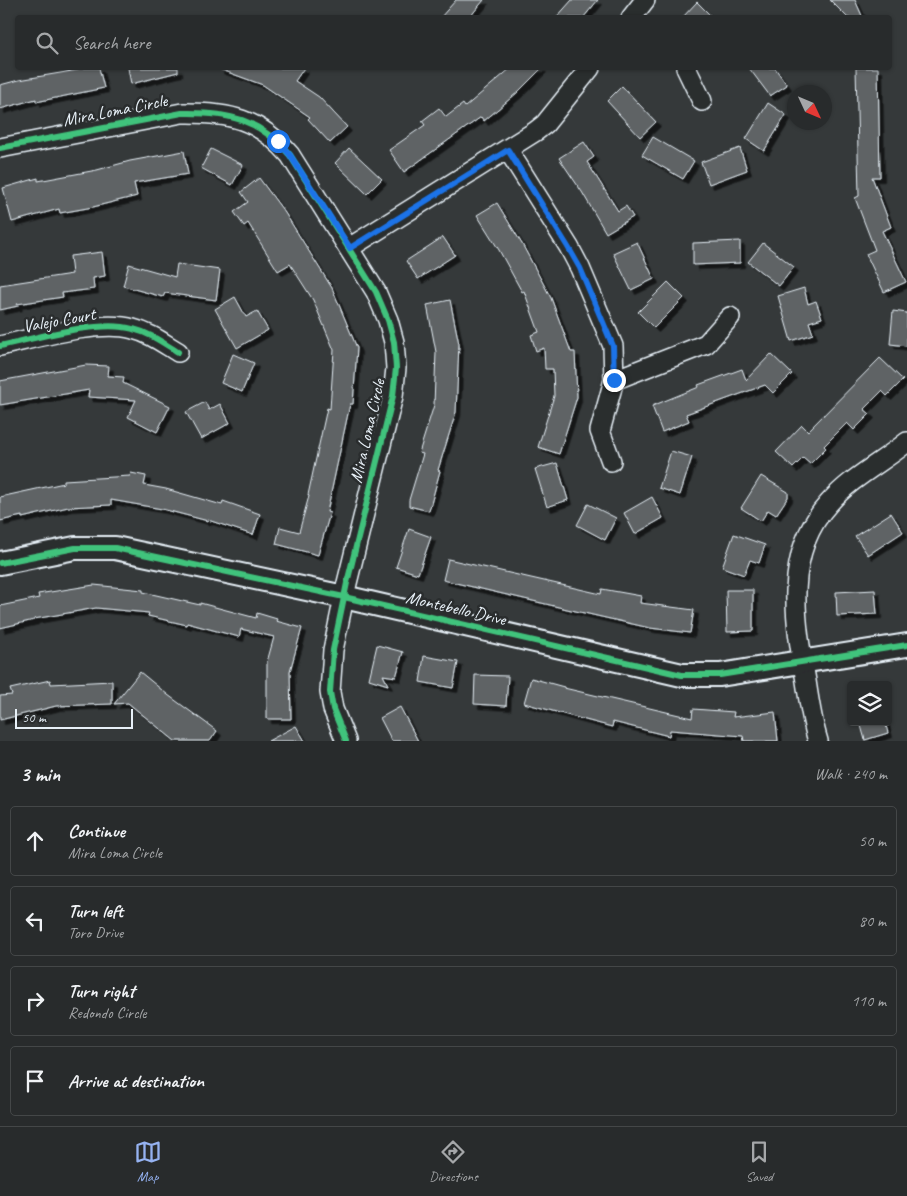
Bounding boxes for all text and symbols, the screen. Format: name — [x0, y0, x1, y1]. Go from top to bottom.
search box — [15, 15, 892, 70]
icon: search — [33, 29, 61, 57]
text: Search here — [73, 31, 150, 55]
north arrow — [787, 85, 832, 130]
street label: Mira Loma Circle — [61, 89, 170, 131]
route start — [267, 130, 290, 153]
street label: Valejo Court — [21, 302, 99, 337]
route end — [603, 369, 626, 392]
street label: Mira Loma Circle — [344, 376, 390, 485]
street label: Montebello Drive — [404, 586, 509, 630]
map controls — [847, 681, 892, 726]
button: layers — [847, 681, 892, 726]
scale bar — [15, 706, 132, 729]
text: 50 m — [22, 709, 46, 726]
text: 3 min — [20, 761, 60, 787]
text: Walk · 240 m — [815, 764, 887, 784]
text: Continue — [68, 819, 125, 843]
icon: ahead — [21, 827, 49, 855]
text: 50 m — [859, 831, 886, 851]
text: Mira Loma Circle — [68, 843, 162, 863]
text: Turn left — [68, 899, 123, 923]
icon: left — [21, 907, 49, 935]
text: 80 m — [859, 911, 886, 931]
text: Toro Drive — [68, 923, 123, 943]
text: Turn right — [68, 979, 135, 1003]
icon: right — [21, 987, 49, 1015]
text: 110 m — [852, 991, 886, 1011]
text: Redondo Circle — [68, 1003, 146, 1023]
icon: arrive — [21, 1067, 49, 1095]
text: Arrive at destination — [68, 1069, 204, 1093]
tab: Map — [134, 1138, 162, 1185]
tab: Directions — [429, 1138, 478, 1185]
tab: Saved — [745, 1138, 773, 1185]

